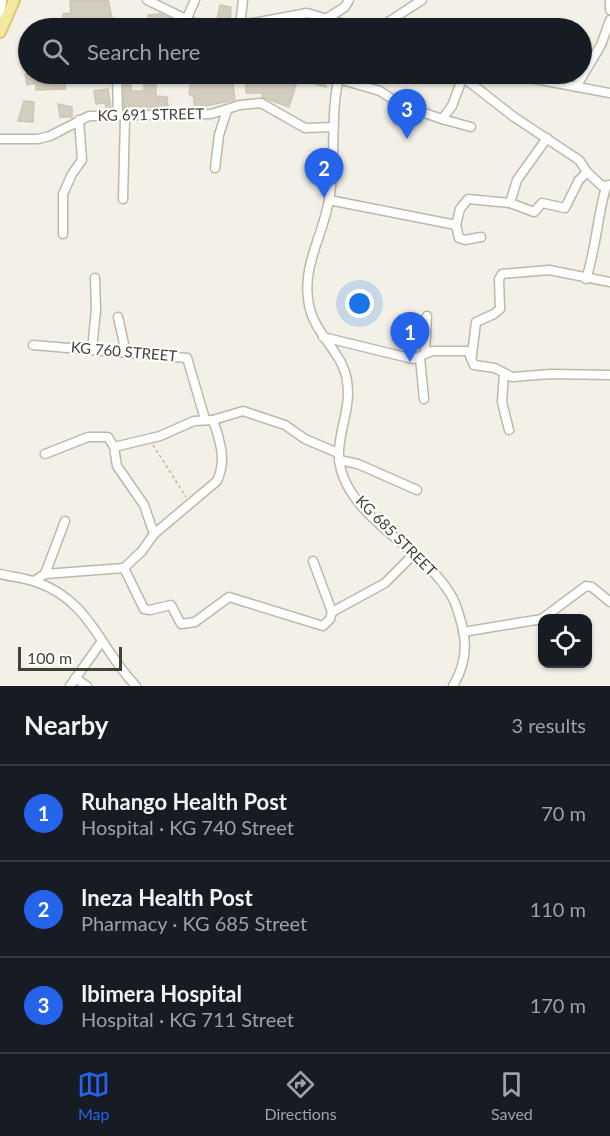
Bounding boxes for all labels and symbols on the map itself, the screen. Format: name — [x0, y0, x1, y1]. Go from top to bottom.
pin: 3 — [388, 90, 426, 139]
street label: KG 691 STREET — [98, 104, 205, 124]
pin: 2 — [304, 148, 344, 198]
your location — [345, 289, 374, 318]
pin: 1 — [390, 312, 430, 362]
street label: KG 760 STREET — [70, 337, 178, 365]
street label: KG 685 STREET — [353, 491, 441, 579]
scale bar — [18, 644, 122, 672]

